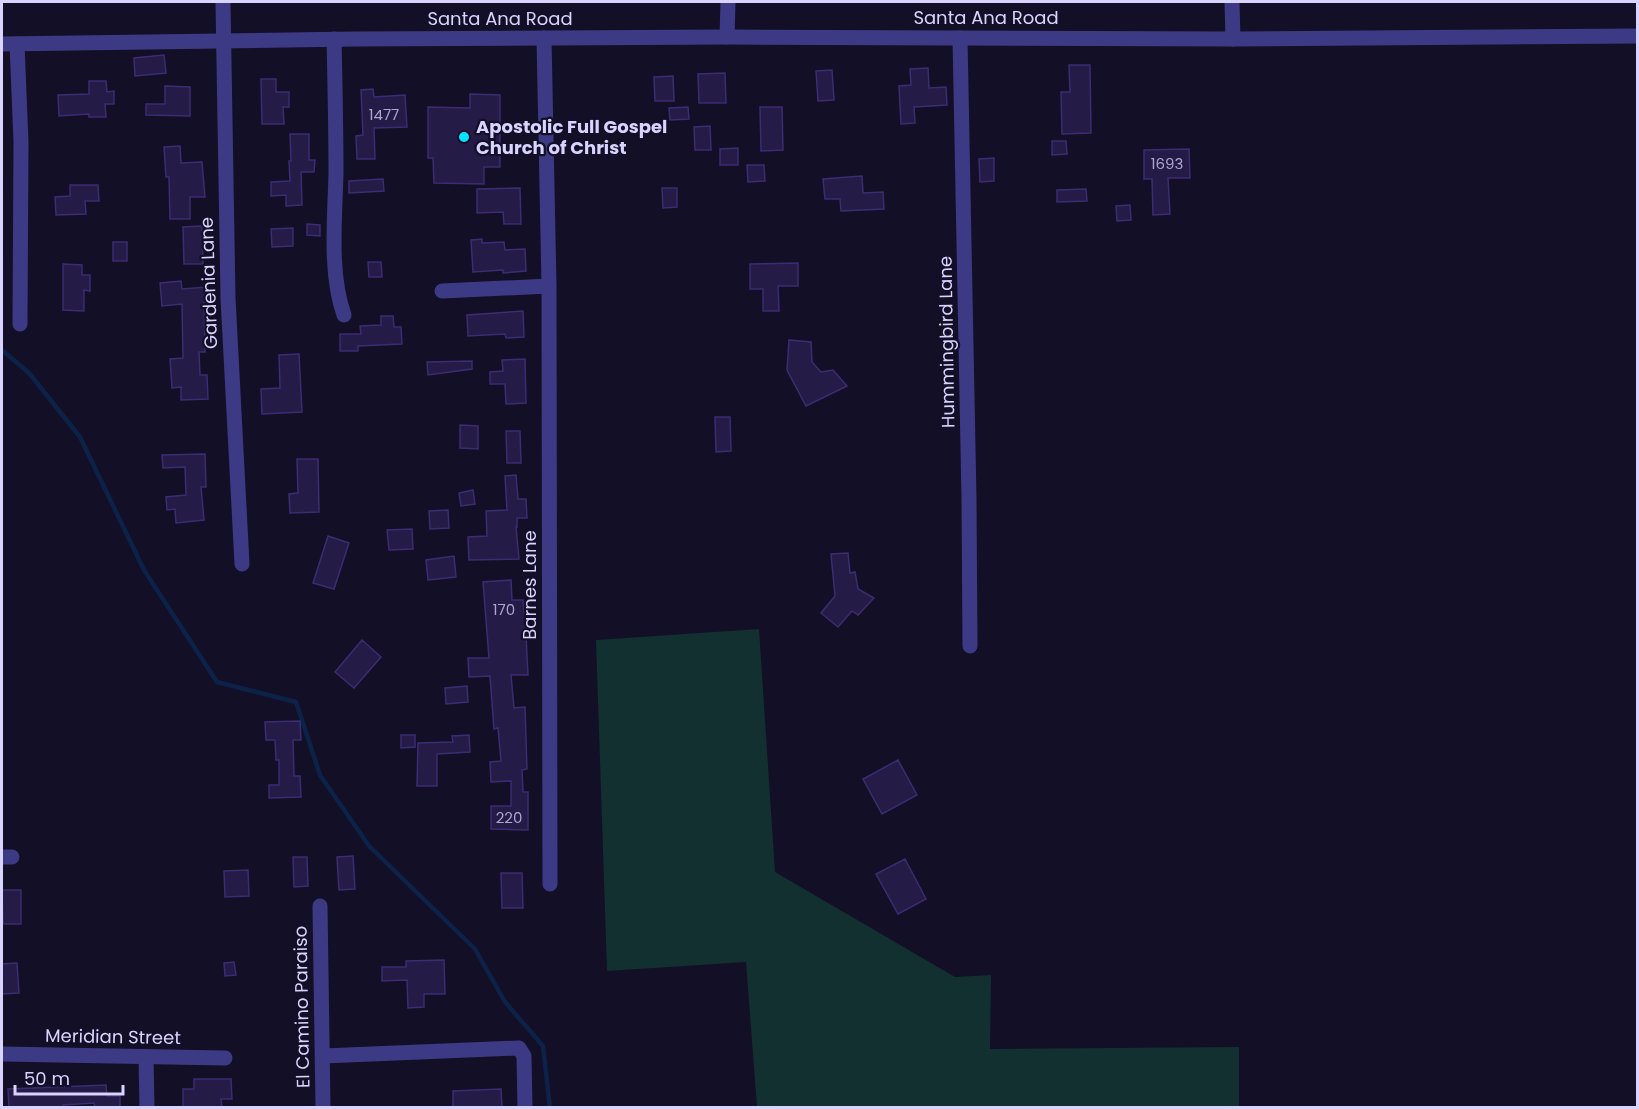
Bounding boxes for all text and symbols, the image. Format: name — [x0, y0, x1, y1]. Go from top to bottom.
street label: Santa Ana Road — [913, 5, 1059, 30]
street label: Santa Ana Road — [427, 6, 573, 31]
house number: 1477 — [369, 104, 399, 125]
place label: Apostolic Full Gospel Church of Christ — [476, 114, 667, 160]
marker: Apostolic Full Gospel Church of Christ — [457, 130, 471, 144]
house number: 1693 — [1151, 153, 1183, 174]
street label: Gardenia Lane — [194, 217, 223, 349]
street label: Hummingbird Lane — [933, 256, 960, 428]
street label: Barnes Lane — [517, 530, 542, 640]
house number: 170 — [493, 599, 515, 620]
house number: 220 — [496, 807, 522, 828]
street label: El Camino Paraiso — [288, 926, 315, 1088]
street label: Meridian Street — [45, 1023, 181, 1050]
scale bar — [15, 1058, 123, 1096]
text: 50 m — [24, 1066, 70, 1091]

